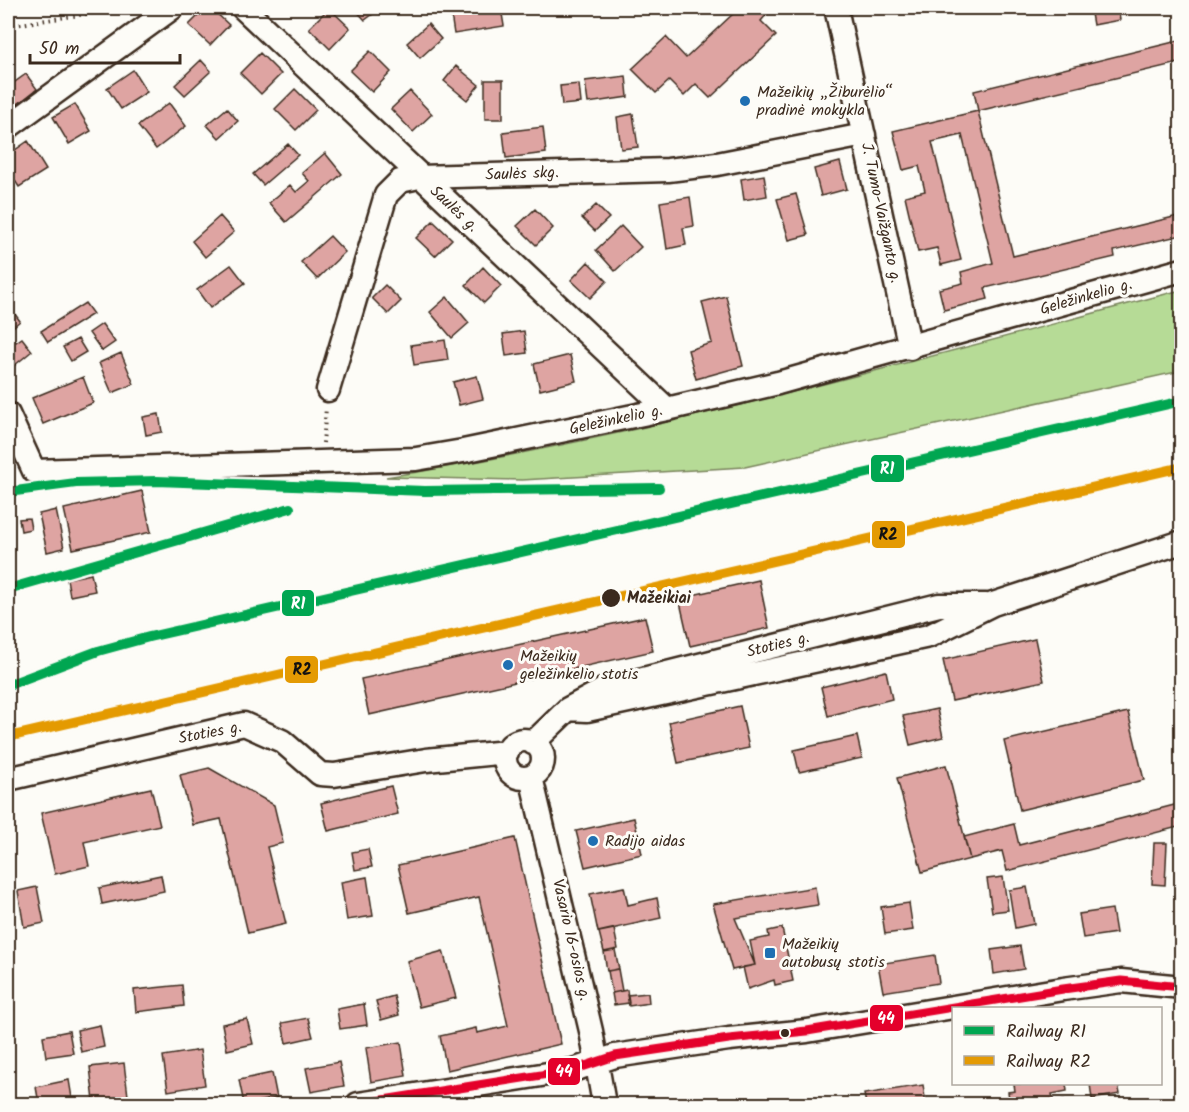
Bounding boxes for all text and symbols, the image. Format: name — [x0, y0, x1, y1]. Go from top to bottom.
scale bar — [30, 27, 180, 65]
text: 50 m — [39, 35, 79, 64]
place label: Mažeikių „Žiburėlio“ pradinė mokykla — [756, 80, 893, 123]
marker: Mažeikių „Žiburėlio“ pradinė mokykla — [738, 94, 752, 108]
street label: J. Tumo-Vaižganto g. — [854, 141, 908, 285]
street label: Saulės skg. — [485, 160, 559, 188]
street label: Saulės g. — [424, 180, 484, 238]
street label: Geležinkelio g. — [1037, 272, 1135, 322]
street label: Geležinkelio g. — [567, 398, 665, 442]
line badge: R1 — [870, 454, 905, 483]
text: R1 — [880, 457, 894, 482]
line badge: R2 — [871, 520, 906, 549]
text: R2 — [879, 523, 897, 548]
place label: Mažeikiai — [627, 586, 692, 611]
marker: Mažeikiai — [600, 587, 622, 609]
line badge: R1 — [281, 589, 315, 617]
text: R1 — [291, 592, 305, 617]
street label: Stoties g. — [744, 625, 812, 665]
place label: Mažeikių geležinkelio stotis — [519, 644, 639, 687]
line badge: R2 — [284, 655, 319, 684]
text: R2 — [293, 658, 311, 683]
marker: Mažeikių geležinkelio stotis — [501, 658, 515, 672]
street label: Stoties g. — [176, 715, 244, 751]
place label: Radijo aidas — [605, 829, 685, 854]
marker: Radijo aidas — [586, 834, 600, 848]
street label: Vasario 16-osios g. — [545, 877, 597, 1003]
place label: Mažeikių autobusų stotis — [782, 932, 885, 975]
marker: Mažeikių autobusų stotis — [763, 946, 777, 960]
line badge: 44 — [869, 1004, 904, 1032]
text: 44 — [877, 1007, 895, 1032]
legend — [952, 1007, 1162, 1085]
text: Railway R1 — [1006, 1018, 1086, 1047]
unlabelled marker — [779, 1027, 791, 1039]
text: Railway R2 — [1006, 1048, 1091, 1077]
line badge: 44 — [547, 1057, 581, 1086]
text: 44 — [555, 1060, 573, 1085]

